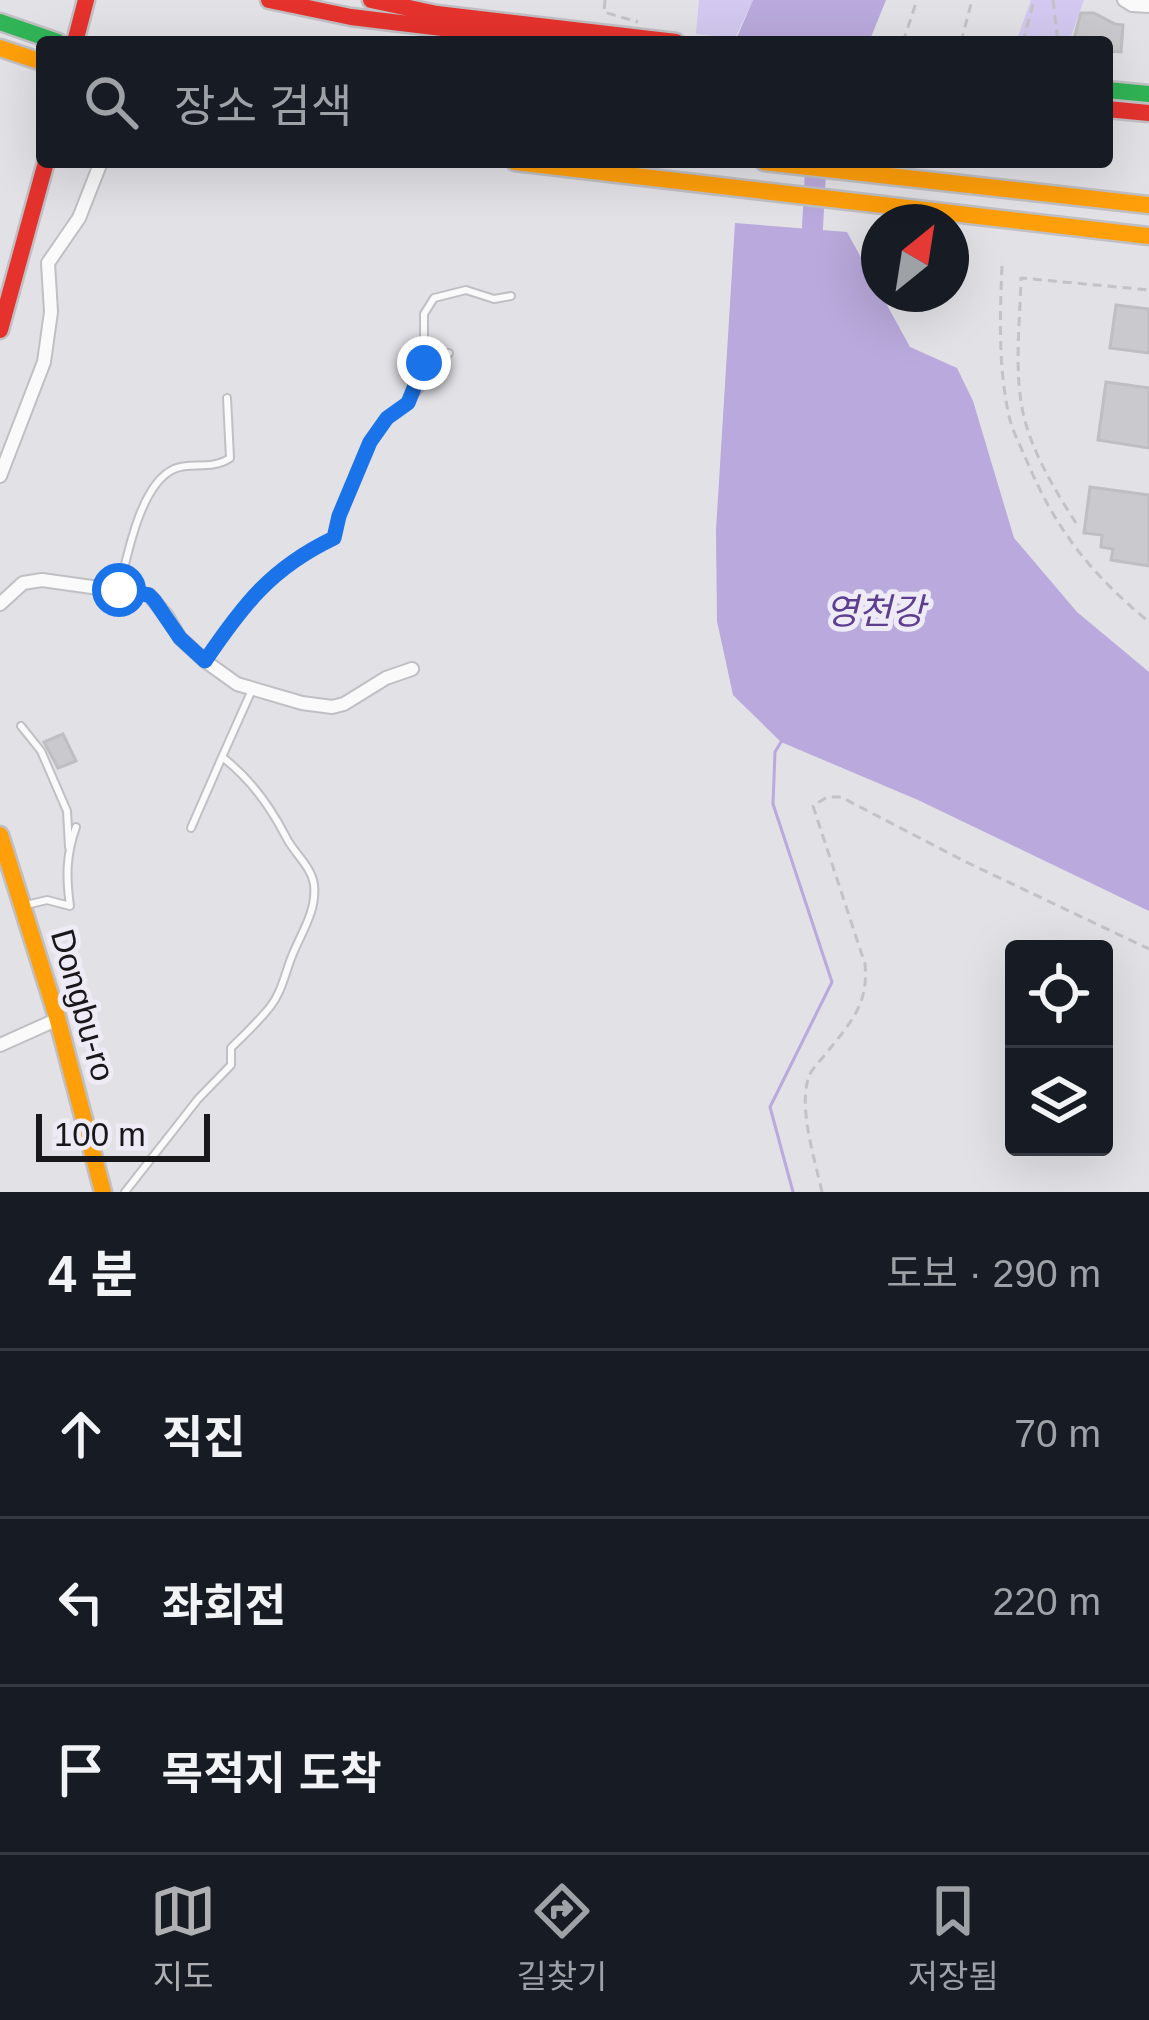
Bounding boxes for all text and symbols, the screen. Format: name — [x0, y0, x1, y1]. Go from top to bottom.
search box — [36, 36, 1113, 168]
icon: search — [78, 69, 144, 135]
text: 장소 검색 — [174, 81, 352, 132]
north arrow — [861, 204, 969, 312]
route end — [397, 336, 451, 390]
route start — [92, 563, 146, 617]
water label: 영천강 — [825, 591, 930, 632]
street label: Dongbu-ro — [44, 925, 122, 1085]
map controls — [1005, 940, 1113, 1156]
button: locate — [1005, 940, 1113, 1048]
button: layers — [1005, 1048, 1113, 1156]
scale bar — [36, 1108, 210, 1161]
text: 100 m — [54, 1116, 146, 1153]
text: 4 분 — [48, 1246, 137, 1303]
text: 도보 · 290 m — [886, 1252, 1101, 1295]
icon: ahead — [48, 1401, 114, 1467]
text: 직진 — [162, 1412, 245, 1463]
text: 70 m — [1014, 1412, 1101, 1455]
icon: left — [48, 1569, 114, 1635]
text: 좌회전 — [162, 1580, 286, 1631]
text: 220 m — [993, 1580, 1101, 1623]
icon: arrive — [48, 1737, 114, 1803]
text: 목적지 도착 — [162, 1748, 382, 1799]
tab: 지도 — [150, 1878, 216, 1998]
tab: 길찾기 — [516, 1878, 607, 1998]
tab: 저장됨 — [908, 1878, 999, 1998]

